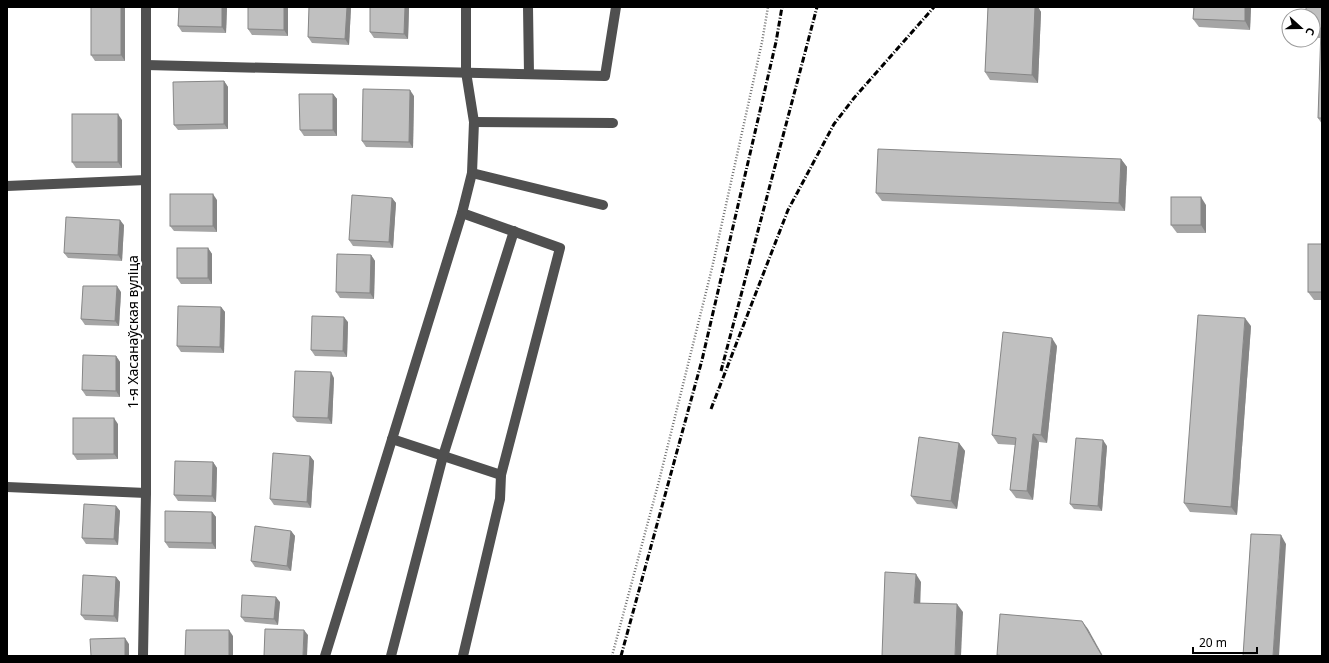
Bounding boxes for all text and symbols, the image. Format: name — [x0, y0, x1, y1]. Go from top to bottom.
north arrow — [1281, 8, 1321, 48]
text: С — [1303, 26, 1319, 38]
street label: 1-я Хасанаўская вуліца — [123, 255, 142, 409]
scale bar — [1193, 629, 1257, 655]
text: 20 m — [1199, 634, 1227, 651]

